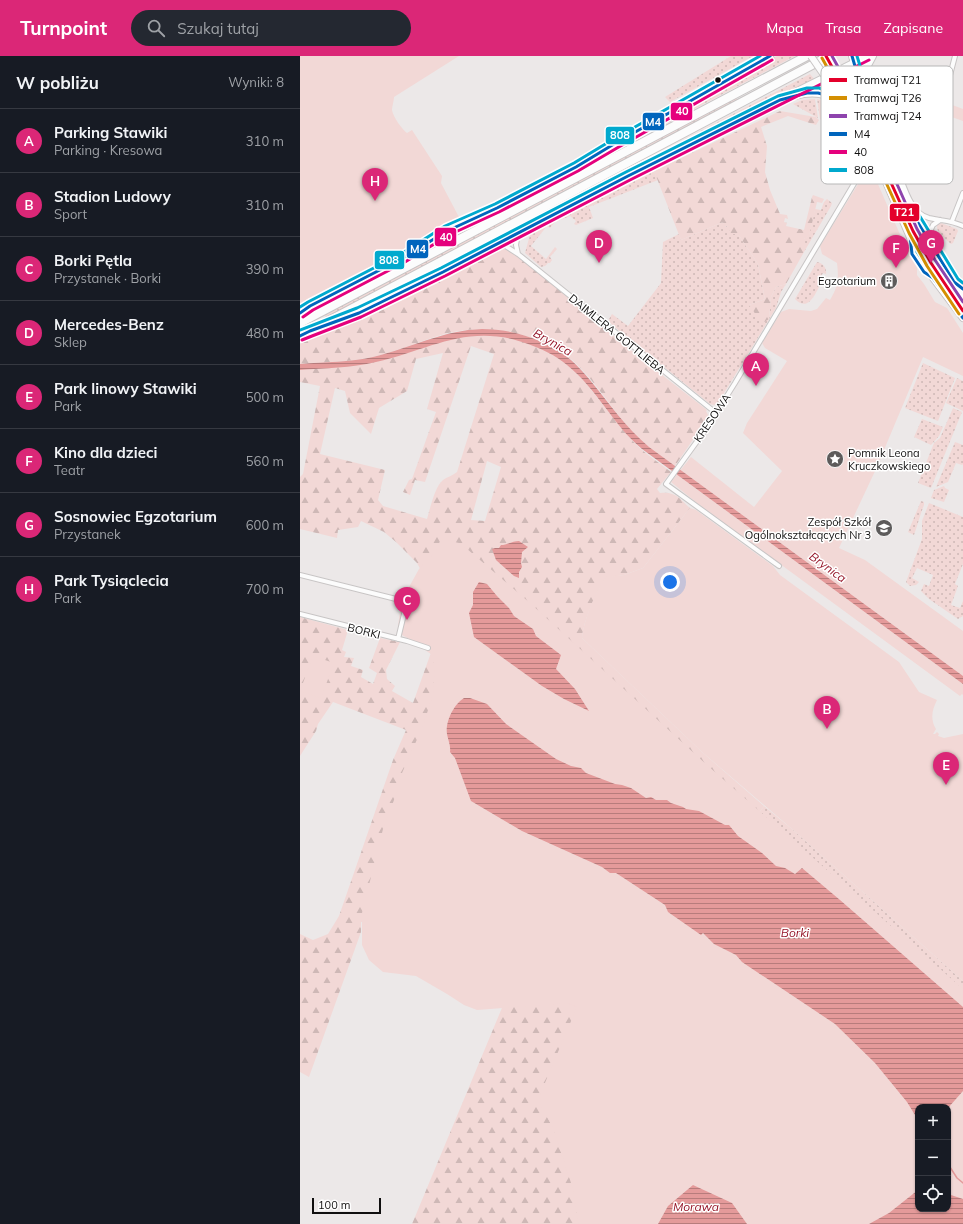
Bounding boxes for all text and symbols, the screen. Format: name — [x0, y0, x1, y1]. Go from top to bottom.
search box — [131, 10, 411, 46]
text: Turnpoint — [20, 16, 107, 40]
icon: search — [145, 17, 167, 39]
text: Szukaj tutaj — [177, 19, 259, 38]
text: Mapa — [766, 19, 803, 37]
text: Trasa — [825, 19, 862, 37]
text: Zapisane — [884, 19, 943, 37]
legend — [821, 66, 953, 184]
text: W pobliżu — [16, 72, 99, 93]
text: Tramwaj T21 — [854, 73, 921, 87]
text: Wyniki: 8 — [228, 74, 284, 90]
unlabelled marker — [713, 75, 723, 85]
text: Tramwaj T26 — [854, 91, 922, 105]
line badge: 40 — [670, 102, 693, 121]
text: 40 — [675, 104, 689, 118]
text: Tramwaj T24 — [854, 109, 922, 123]
line badge: M4 — [642, 112, 665, 131]
text: M4 — [645, 115, 661, 129]
text: Parking Stawiki — [54, 123, 167, 142]
line badge: 808 — [605, 126, 635, 145]
text: M4 — [854, 127, 870, 141]
text: 808 — [610, 128, 630, 142]
text: A — [24, 133, 34, 149]
text: 310 m — [246, 133, 284, 149]
text: Parking · Kresowa — [54, 142, 162, 158]
text: 40 — [854, 145, 868, 159]
text: 808 — [854, 163, 874, 177]
pin: H — [362, 168, 388, 201]
text: Stadion Ludowy — [54, 187, 171, 206]
text: B — [25, 197, 33, 213]
text: 310 m — [246, 197, 284, 213]
line badge: T21 — [889, 203, 920, 222]
text: T21 — [894, 205, 914, 219]
text: Sport — [54, 206, 87, 222]
line badge: 40 — [434, 227, 457, 247]
text: 40 — [439, 230, 453, 244]
pin: D — [586, 230, 612, 263]
pin: G — [918, 230, 944, 263]
pin: F — [883, 235, 909, 268]
line badge: M4 — [406, 239, 429, 259]
text: M4 — [410, 242, 426, 256]
line badge: 808 — [374, 250, 405, 270]
text: Borki Pętla — [54, 251, 132, 270]
text: 808 — [379, 253, 399, 267]
text: C — [25, 261, 33, 277]
text: 390 m — [246, 261, 284, 277]
text: Przystanek · Borki — [54, 270, 161, 286]
building icon: Egzotarium — [879, 271, 899, 291]
place label: Egzotarium — [818, 274, 876, 288]
street label: DAIMLERA GOTTLIEBA — [566, 291, 668, 377]
text: Mercedes-Benz — [54, 315, 164, 334]
text: D — [24, 325, 34, 341]
text: 480 m — [246, 325, 284, 341]
water label: Brynica — [531, 325, 575, 359]
text: Sklep — [54, 334, 87, 350]
pin: A — [743, 353, 769, 386]
text: Park linowy Stawiki — [54, 379, 197, 398]
text: E — [25, 389, 33, 405]
text: 500 m — [246, 389, 284, 405]
street label: KRESOWA — [691, 391, 733, 445]
text: Park — [54, 398, 81, 414]
text: Kino dla dzieci — [54, 443, 157, 462]
place label: Pomnik Leona Kruczkowskiego — [848, 446, 930, 473]
place icon: Pomnik Leona Kruczkowskiego — [825, 449, 845, 469]
text: F — [25, 453, 33, 469]
text: 560 m — [246, 453, 284, 469]
text: Teatr — [54, 462, 85, 478]
text: Sosnowiec Egzotarium — [54, 507, 217, 526]
place label: Zespół Szkół Ogólnokształcących Nr 3 — [745, 515, 871, 542]
text: G — [24, 517, 34, 533]
text: 600 m — [246, 517, 284, 533]
school or university icon: Zespół Szkół Ogólnokształcących Nr 3 — [874, 518, 894, 538]
text: Przystanek — [54, 526, 121, 542]
water label: Brynica — [807, 549, 849, 585]
text: Park Tysiąclecia — [54, 571, 169, 590]
your location — [660, 572, 680, 592]
text: H — [24, 581, 34, 597]
text: 700 m — [246, 581, 284, 597]
pin: C — [394, 587, 420, 620]
text: Park — [54, 590, 81, 606]
street label: BORKI — [346, 620, 382, 642]
pin: B — [814, 696, 840, 729]
pin: E — [933, 752, 959, 785]
water label: Borki — [781, 925, 809, 940]
map controls — [915, 1104, 951, 1212]
button: + — [915, 1104, 951, 1140]
button: − — [915, 1140, 951, 1176]
button: locate — [915, 1176, 951, 1212]
scale bar — [312, 1196, 381, 1215]
text: 100 m — [318, 1198, 350, 1212]
water label: Morawa — [673, 1199, 719, 1214]

